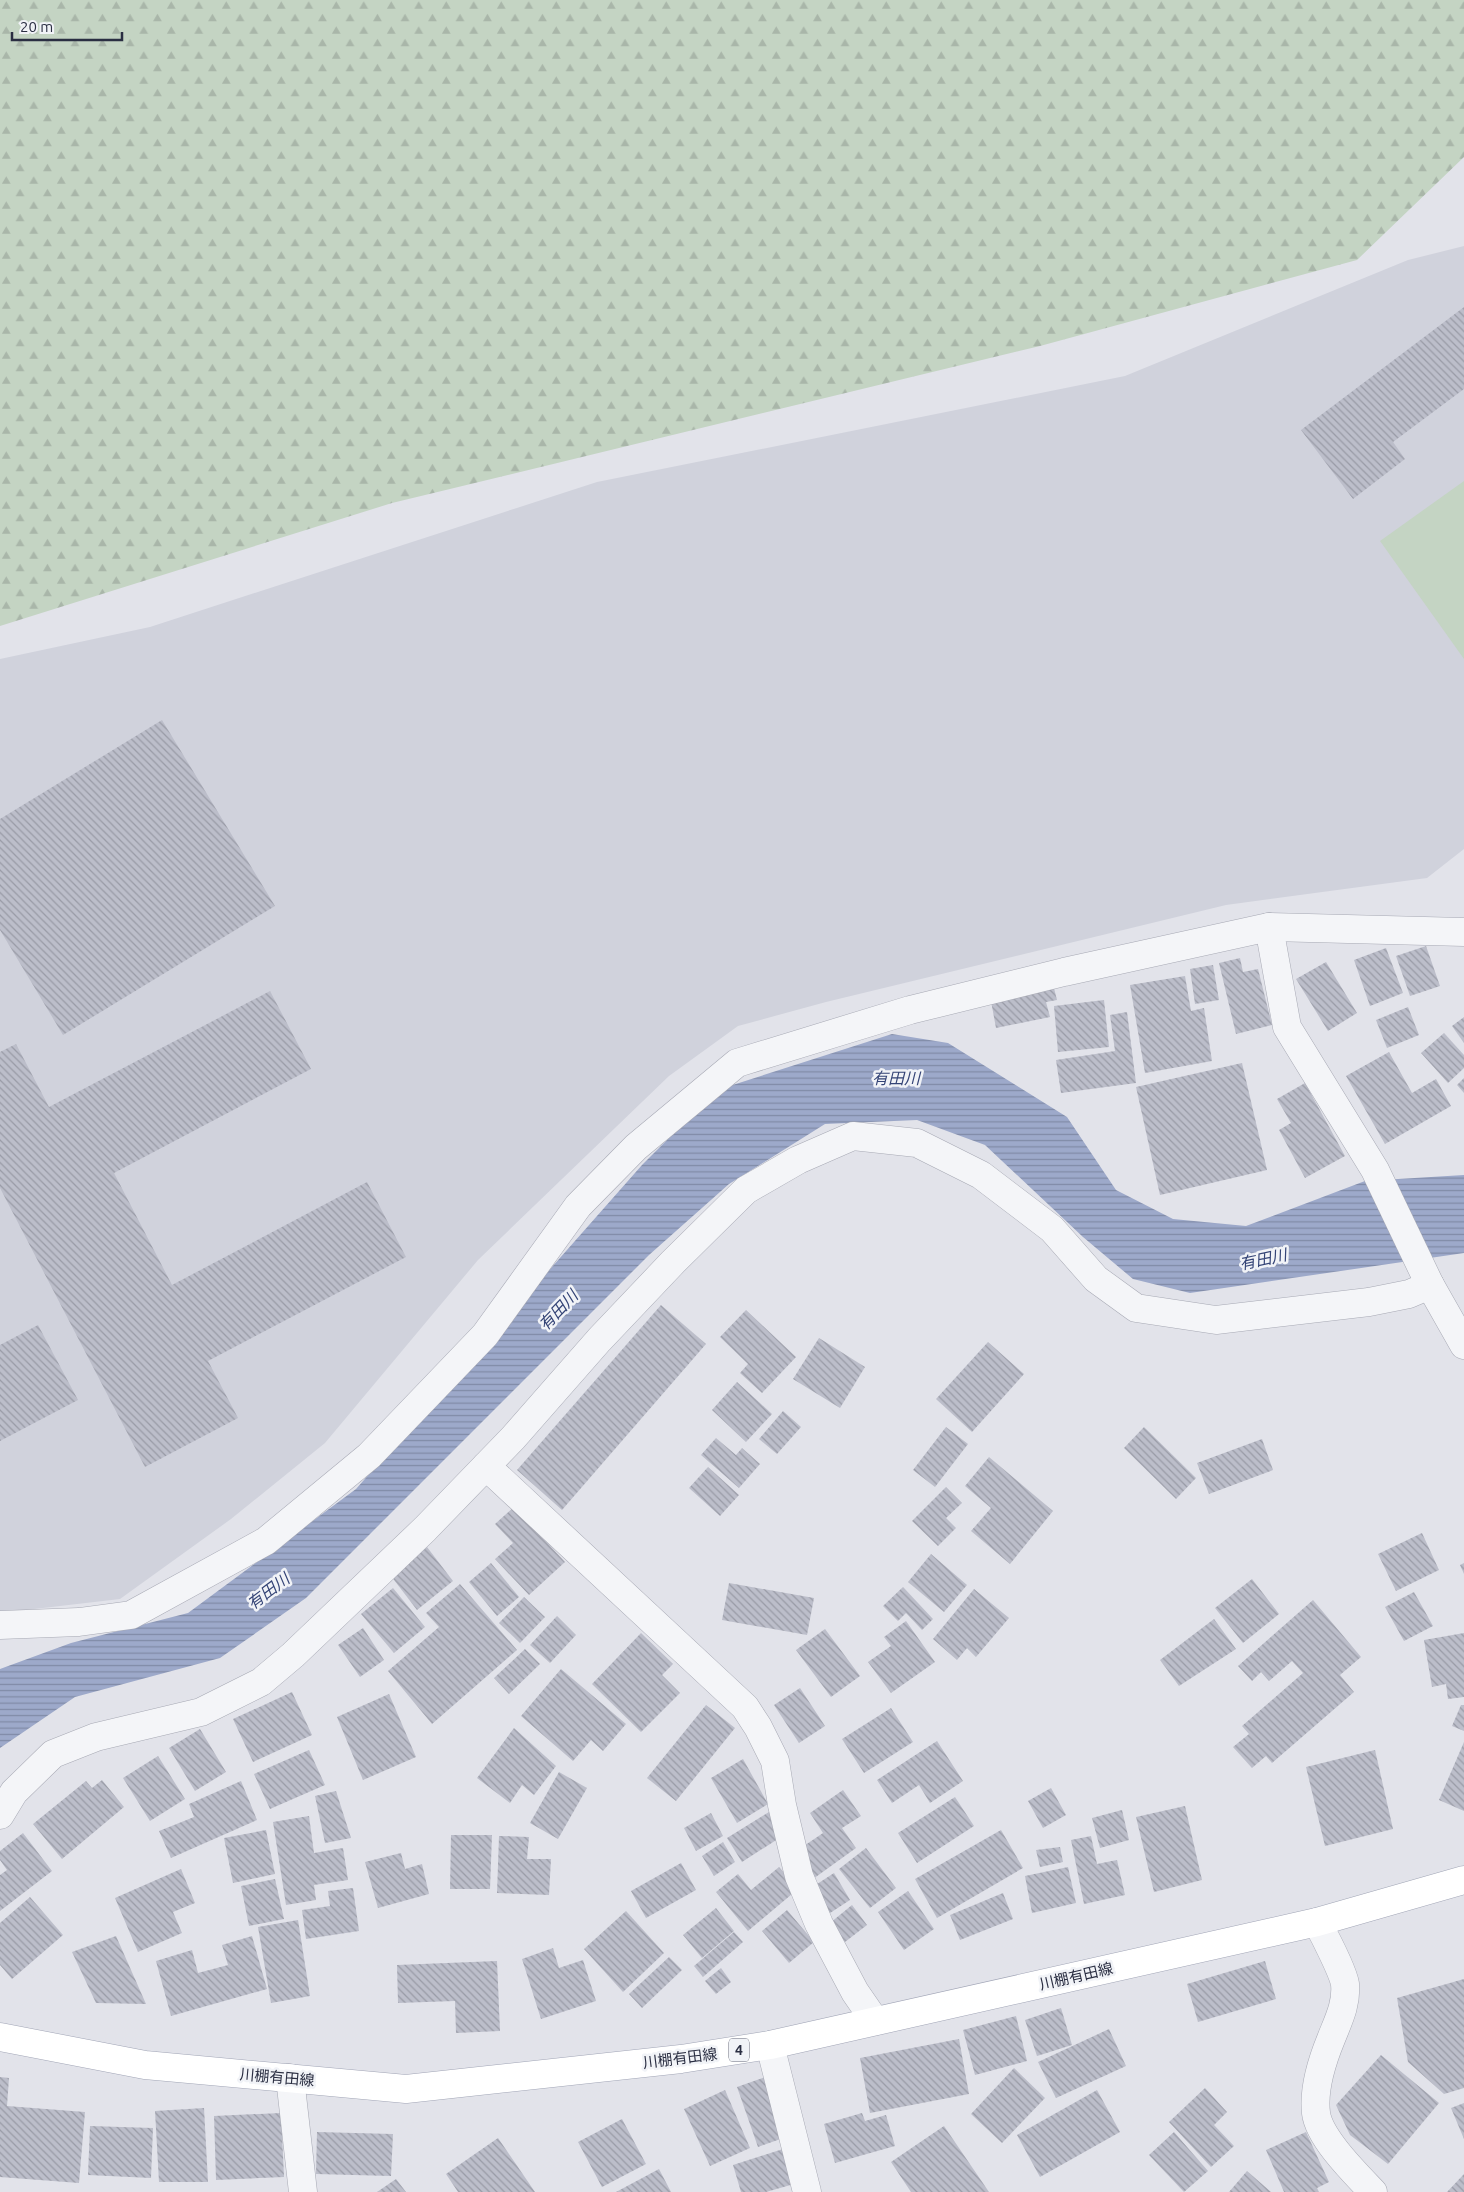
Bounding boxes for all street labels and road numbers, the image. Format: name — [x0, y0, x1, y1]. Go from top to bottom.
street label: 川棚有田線 — [1038, 1959, 1114, 1993]
road number: 4 — [729, 2038, 749, 2062]
street label: 川棚有田線 — [642, 2045, 718, 2071]
street label: 川棚有田線 — [239, 2065, 315, 2089]

